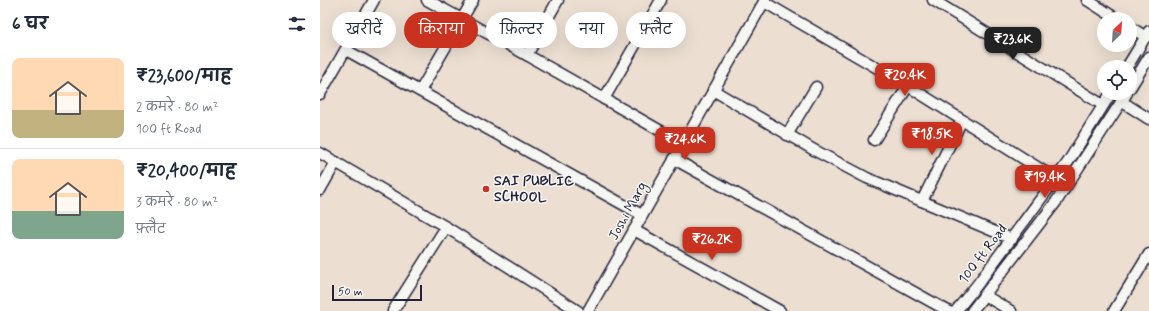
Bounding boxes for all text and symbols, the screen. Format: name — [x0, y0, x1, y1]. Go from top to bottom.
chip: खरीदें — [332, 12, 396, 48]
chip: किराया — [404, 12, 478, 48]
chip: फ़िल्टर — [486, 12, 557, 48]
chip: नया — [565, 12, 618, 48]
chip: फ़्लैट — [626, 12, 686, 48]
north arrow — [1097, 12, 1137, 52]
map controls — [1097, 12, 1137, 100]
text: 6 घर — [12, 13, 48, 35]
icon: filters — [286, 13, 308, 35]
pin: ₹23.6K — [980, 27, 1046, 61]
text: ₹23.6K — [993, 31, 1033, 48]
button: locate — [1097, 60, 1137, 100]
pin: ₹20.4K — [872, 63, 938, 97]
text: ₹23,600/माह — [136, 65, 231, 87]
text: ₹20.4K — [884, 67, 926, 84]
icon: home — [44, 74, 92, 122]
text: 2 कमरे · 80 m² — [136, 99, 219, 116]
text: 100 ft Road — [136, 121, 201, 138]
pin: ₹18.5K — [899, 122, 965, 156]
text: ₹18.5K — [911, 126, 953, 143]
pin: ₹24.6K — [652, 127, 718, 161]
text: ₹24.6K — [664, 131, 706, 148]
text: ₹20,400/माह — [136, 160, 236, 182]
pin: ₹19.4K — [1012, 165, 1078, 199]
text: ₹19.4K — [1024, 169, 1066, 186]
place label: SAI PUBLIC SCHOOL — [494, 172, 574, 206]
icon: home — [44, 175, 92, 223]
street label: Joshi Marg — [605, 179, 652, 244]
marker: SAI PUBLIC SCHOOL — [481, 184, 491, 194]
text: 3 कमरे · 80 m² — [136, 194, 218, 211]
street label: 100 ft Road — [955, 220, 1011, 288]
text: फ़्लैट — [136, 221, 166, 238]
pin: ₹26.2K — [679, 227, 745, 261]
text: ₹26.2K — [692, 231, 732, 248]
scale bar — [332, 283, 422, 302]
text: 50 m — [338, 285, 363, 299]

